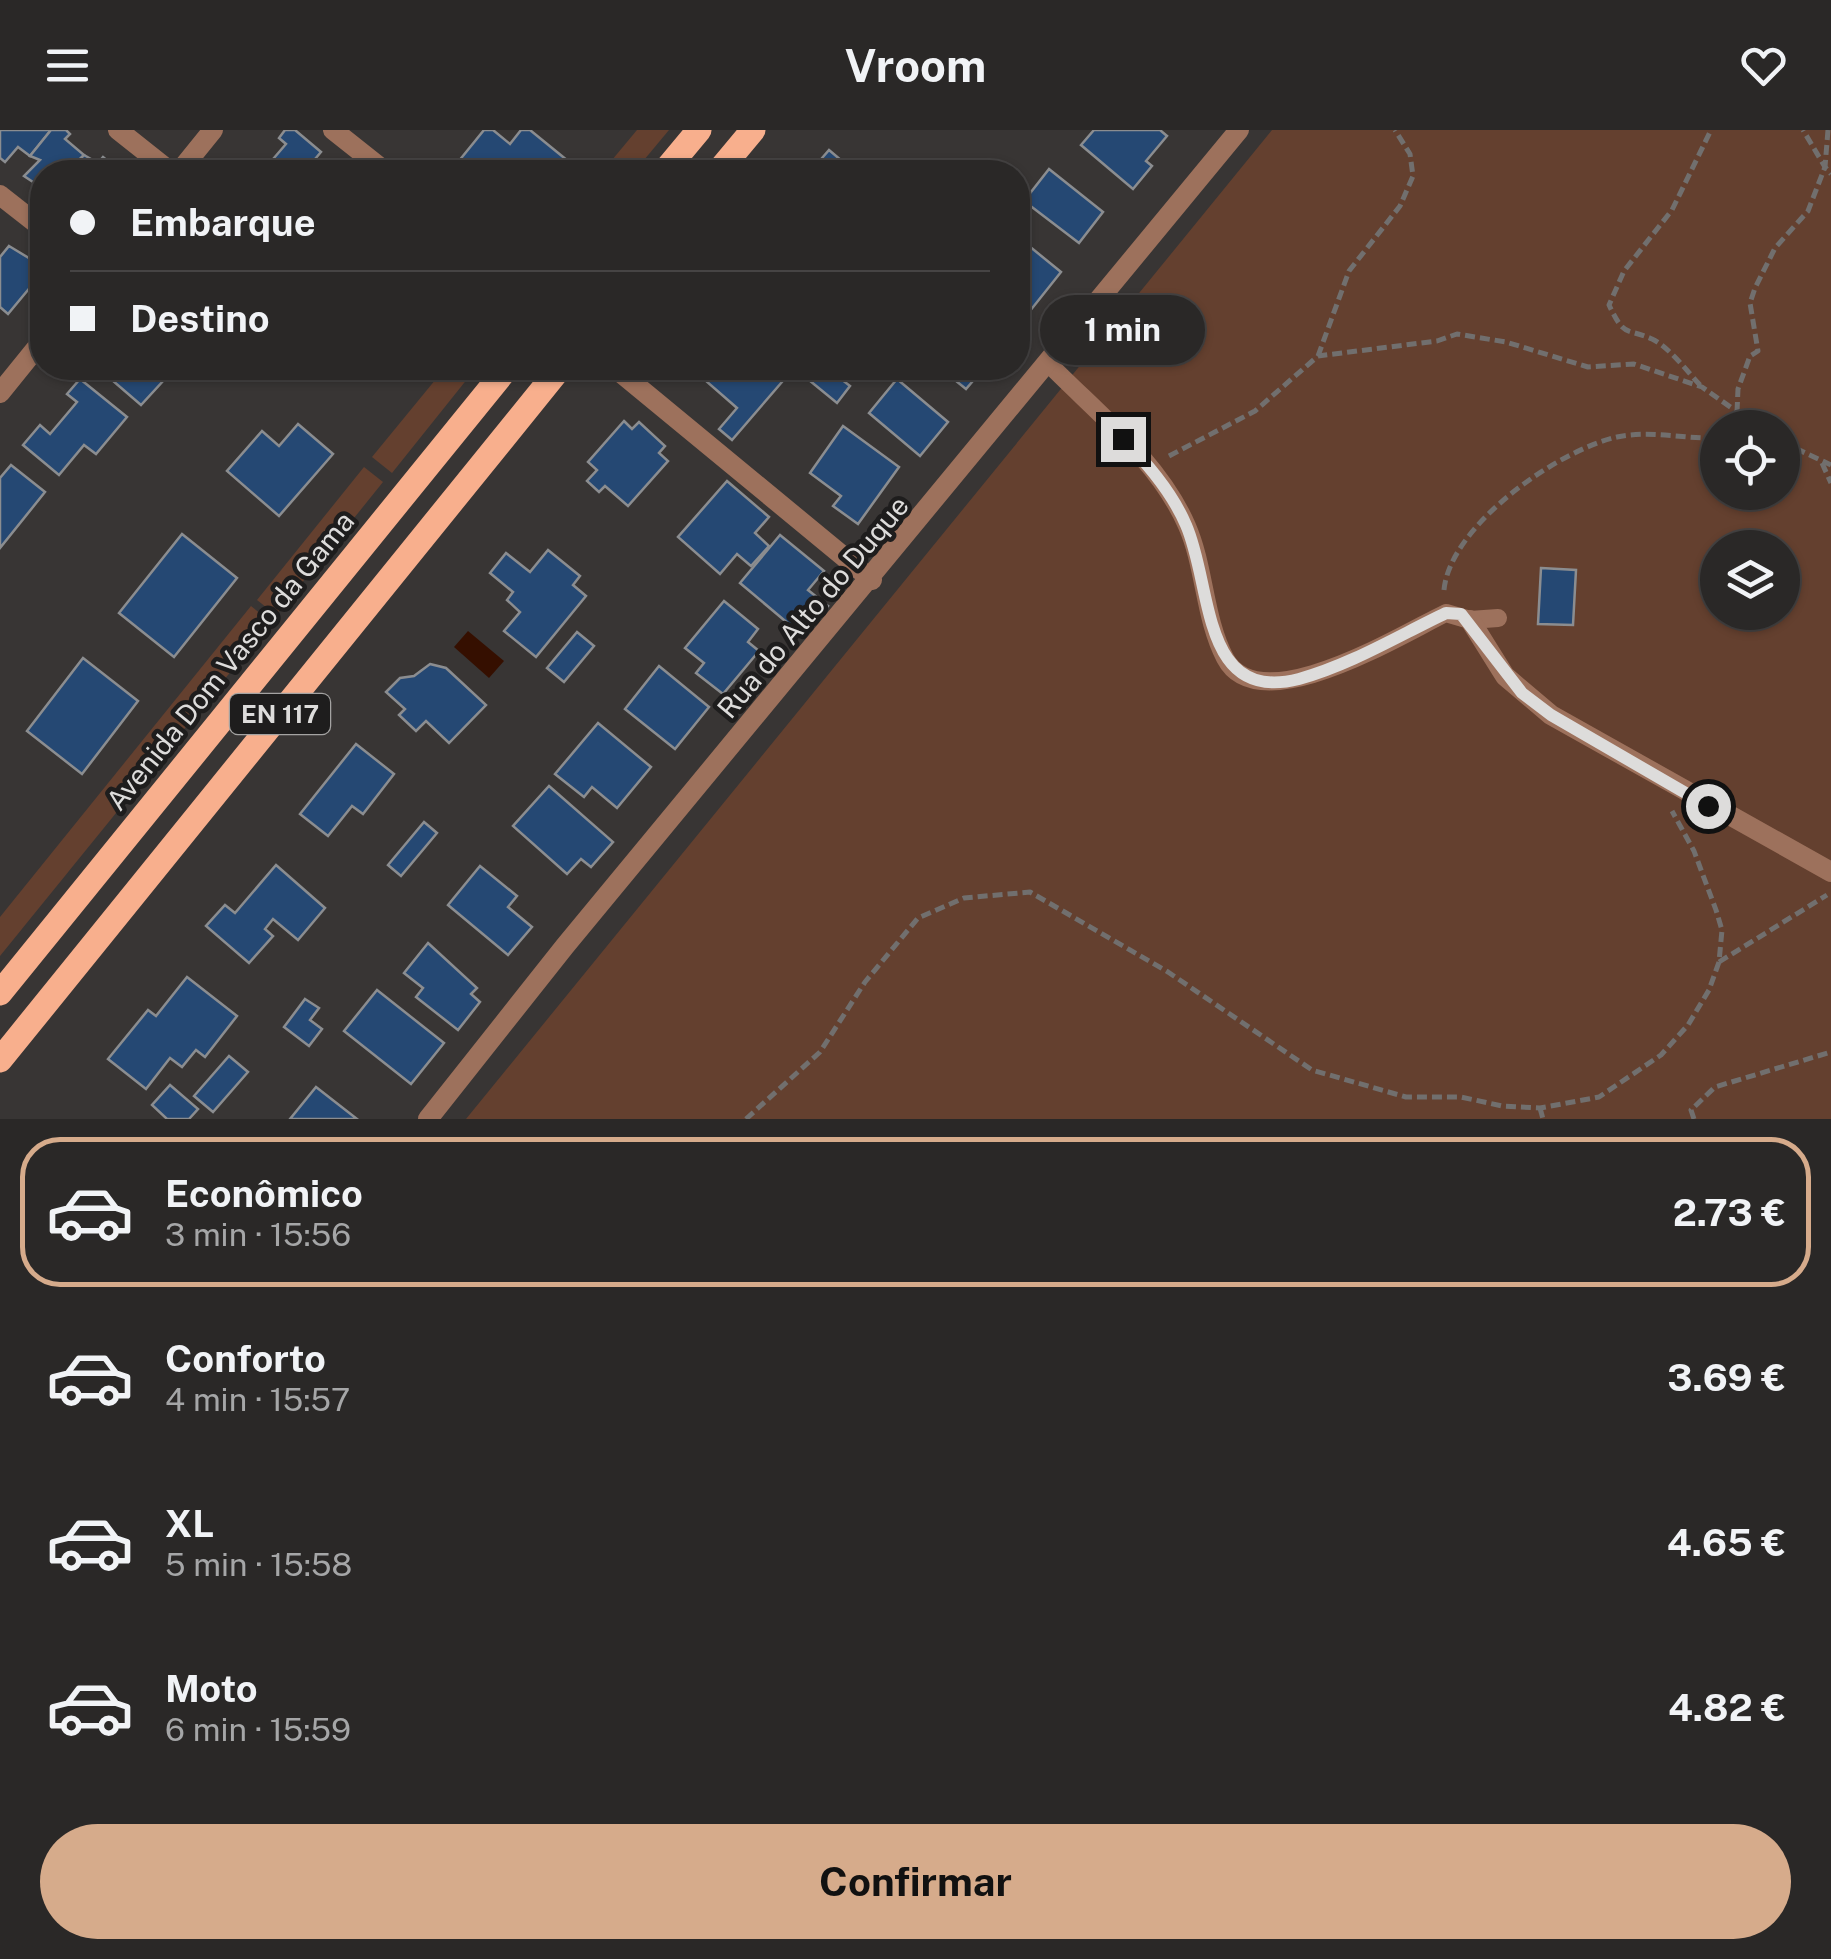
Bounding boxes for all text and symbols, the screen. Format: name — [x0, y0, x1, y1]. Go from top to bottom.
icon: menu — [40, 38, 95, 93]
icon: heart — [1736, 38, 1791, 93]
text: Vroom — [845, 39, 986, 92]
text: Embarque — [130, 200, 316, 245]
callout: 1 min — [1040, 294, 1206, 364]
text: Destino — [130, 296, 270, 341]
text: 1 min — [1084, 311, 1161, 348]
map controls — [1700, 410, 1800, 630]
button: locate — [1700, 410, 1800, 510]
route end — [1101, 417, 1146, 462]
street label: Rua do Alto do Duque — [710, 489, 915, 724]
street label: Avenida Dom Vasco da Gama — [99, 505, 360, 817]
button: layers — [1700, 530, 1800, 630]
road number: EN 117 — [230, 694, 330, 734]
route start — [1686, 784, 1731, 829]
icon: car — [45, 1167, 135, 1257]
text: Econômico — [165, 1171, 363, 1216]
text: 2.73 € — [1673, 1190, 1786, 1235]
text: 3 min · 15:56 — [165, 1216, 351, 1253]
icon: car — [45, 1332, 135, 1422]
text: Conforto — [165, 1336, 326, 1381]
text: 3.69 € — [1667, 1355, 1786, 1400]
text: 4 min · 15:57 — [165, 1381, 350, 1418]
icon: car — [45, 1497, 135, 1587]
text: XL — [165, 1501, 214, 1546]
text: 4.65 € — [1667, 1520, 1786, 1565]
text: 5 min · 15:58 — [165, 1546, 352, 1583]
icon: car — [45, 1662, 135, 1752]
text: Moto — [165, 1666, 258, 1711]
text: 4.82 € — [1668, 1685, 1786, 1730]
text: 6 min · 15:59 — [165, 1711, 351, 1748]
button: Confirmar — [40, 1824, 1791, 1939]

